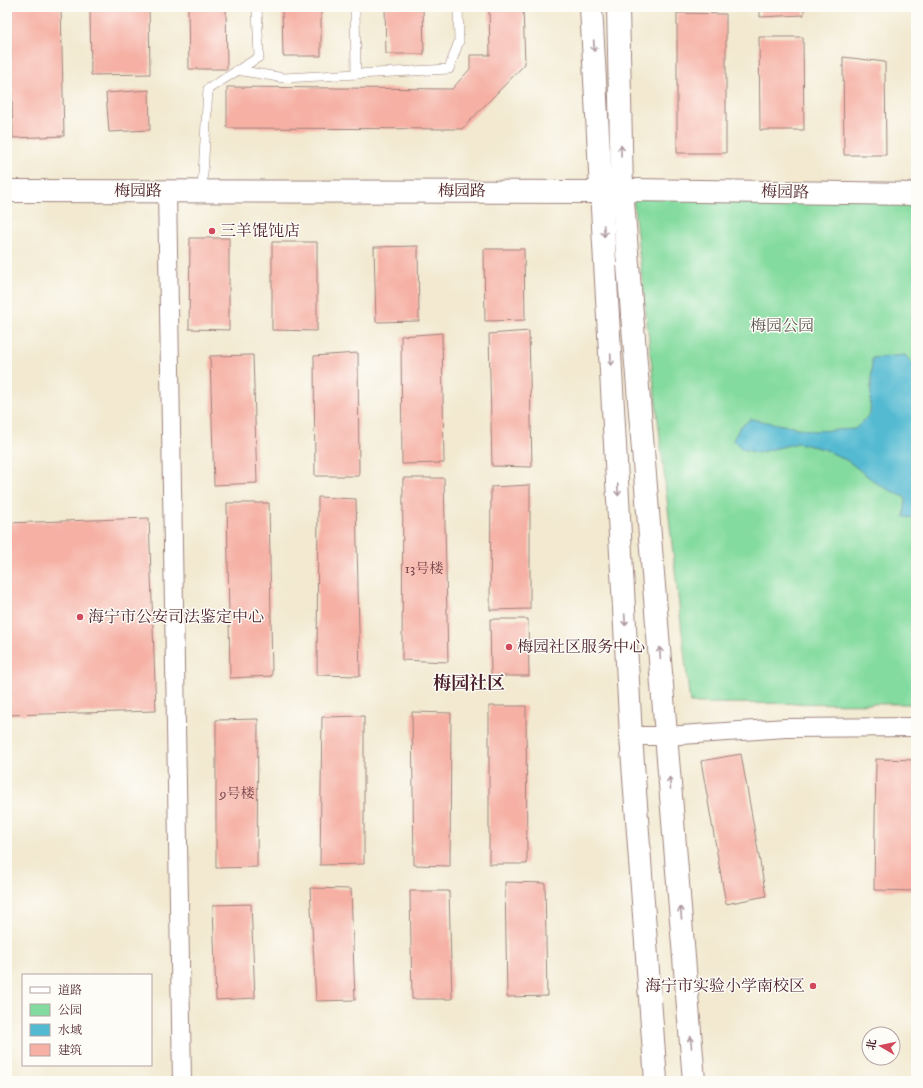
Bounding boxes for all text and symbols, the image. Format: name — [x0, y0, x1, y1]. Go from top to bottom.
one-way arrow — [590, 39, 597, 52]
one-way arrow — [618, 145, 625, 158]
street label: 梅园路 — [114, 181, 162, 201]
street label: 梅园路 — [438, 181, 486, 201]
street label: 梅园路 — [761, 182, 809, 202]
place label: 三羊馄饨店 — [220, 221, 300, 241]
one-way arrow — [600, 224, 608, 237]
marker: 三羊馄饨店 — [207, 226, 217, 236]
park label: 梅园公园 — [750, 316, 814, 336]
one-way arrow — [607, 353, 615, 366]
one-way arrow — [614, 483, 622, 496]
house number: 13号楼 — [405, 560, 443, 578]
place label: 海宁市公安司法鉴定中心 — [88, 607, 264, 627]
marker: 海宁市公安司法鉴定中心 — [75, 612, 85, 622]
one-way arrow — [621, 613, 629, 626]
place label: 梅园社区服务中心 — [517, 637, 645, 657]
marker: 梅园社区服务中心 — [504, 642, 514, 652]
one-way arrow — [656, 647, 663, 660]
district label: 梅园社区 — [433, 673, 505, 695]
one-way arrow — [667, 777, 674, 790]
house number: 9号楼 — [219, 785, 255, 803]
one-way arrow — [677, 907, 684, 920]
legend — [22, 974, 152, 1066]
place label: 海宁市实验小学南校区 — [645, 976, 805, 996]
marker: 海宁市实验小学南校区 — [808, 981, 818, 991]
text: 道路 — [58, 983, 82, 998]
text: 公园 — [58, 1003, 82, 1018]
text: 水域 — [58, 1023, 82, 1038]
north arrow — [861, 1026, 901, 1066]
one-way arrow — [688, 1036, 695, 1049]
text: 北 — [864, 1038, 880, 1051]
text: 建筑 — [58, 1043, 82, 1058]

